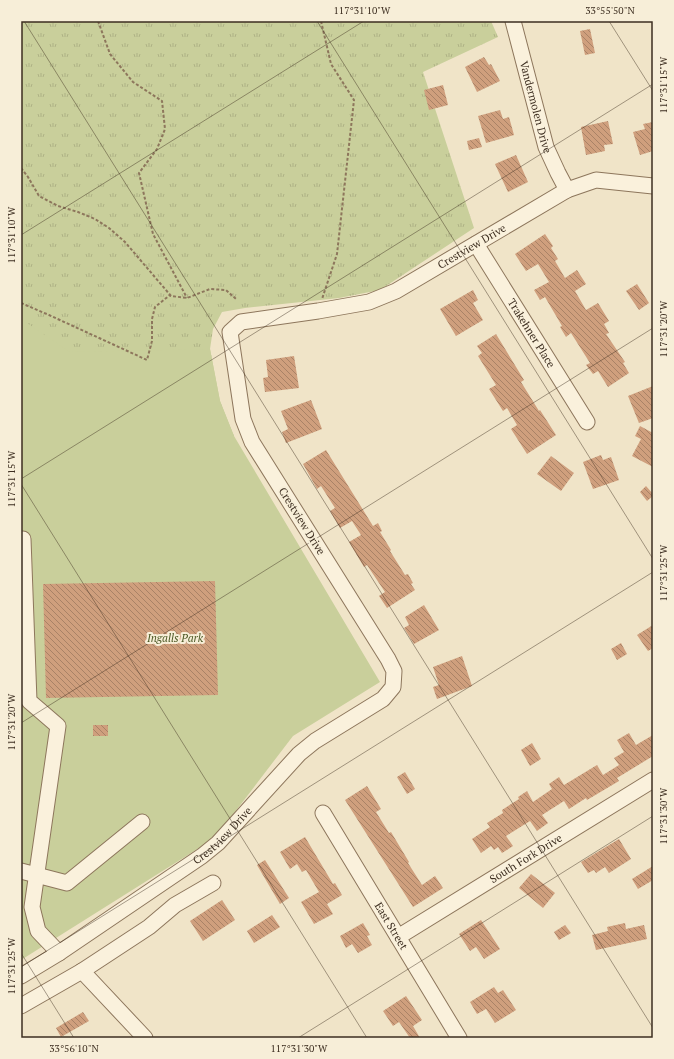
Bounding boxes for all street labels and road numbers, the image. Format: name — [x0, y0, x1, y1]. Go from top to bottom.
street label: Vandermolen Drive — [517, 60, 555, 156]
street label: Crestview Drive — [435, 220, 509, 272]
street label: Trakehner Place — [505, 296, 559, 371]
street label: Crestview Drive — [276, 485, 329, 558]
street label: Crestview Drive — [190, 803, 255, 867]
street label: South Fork Drive — [487, 831, 565, 886]
street label: East Street — [372, 900, 411, 952]

